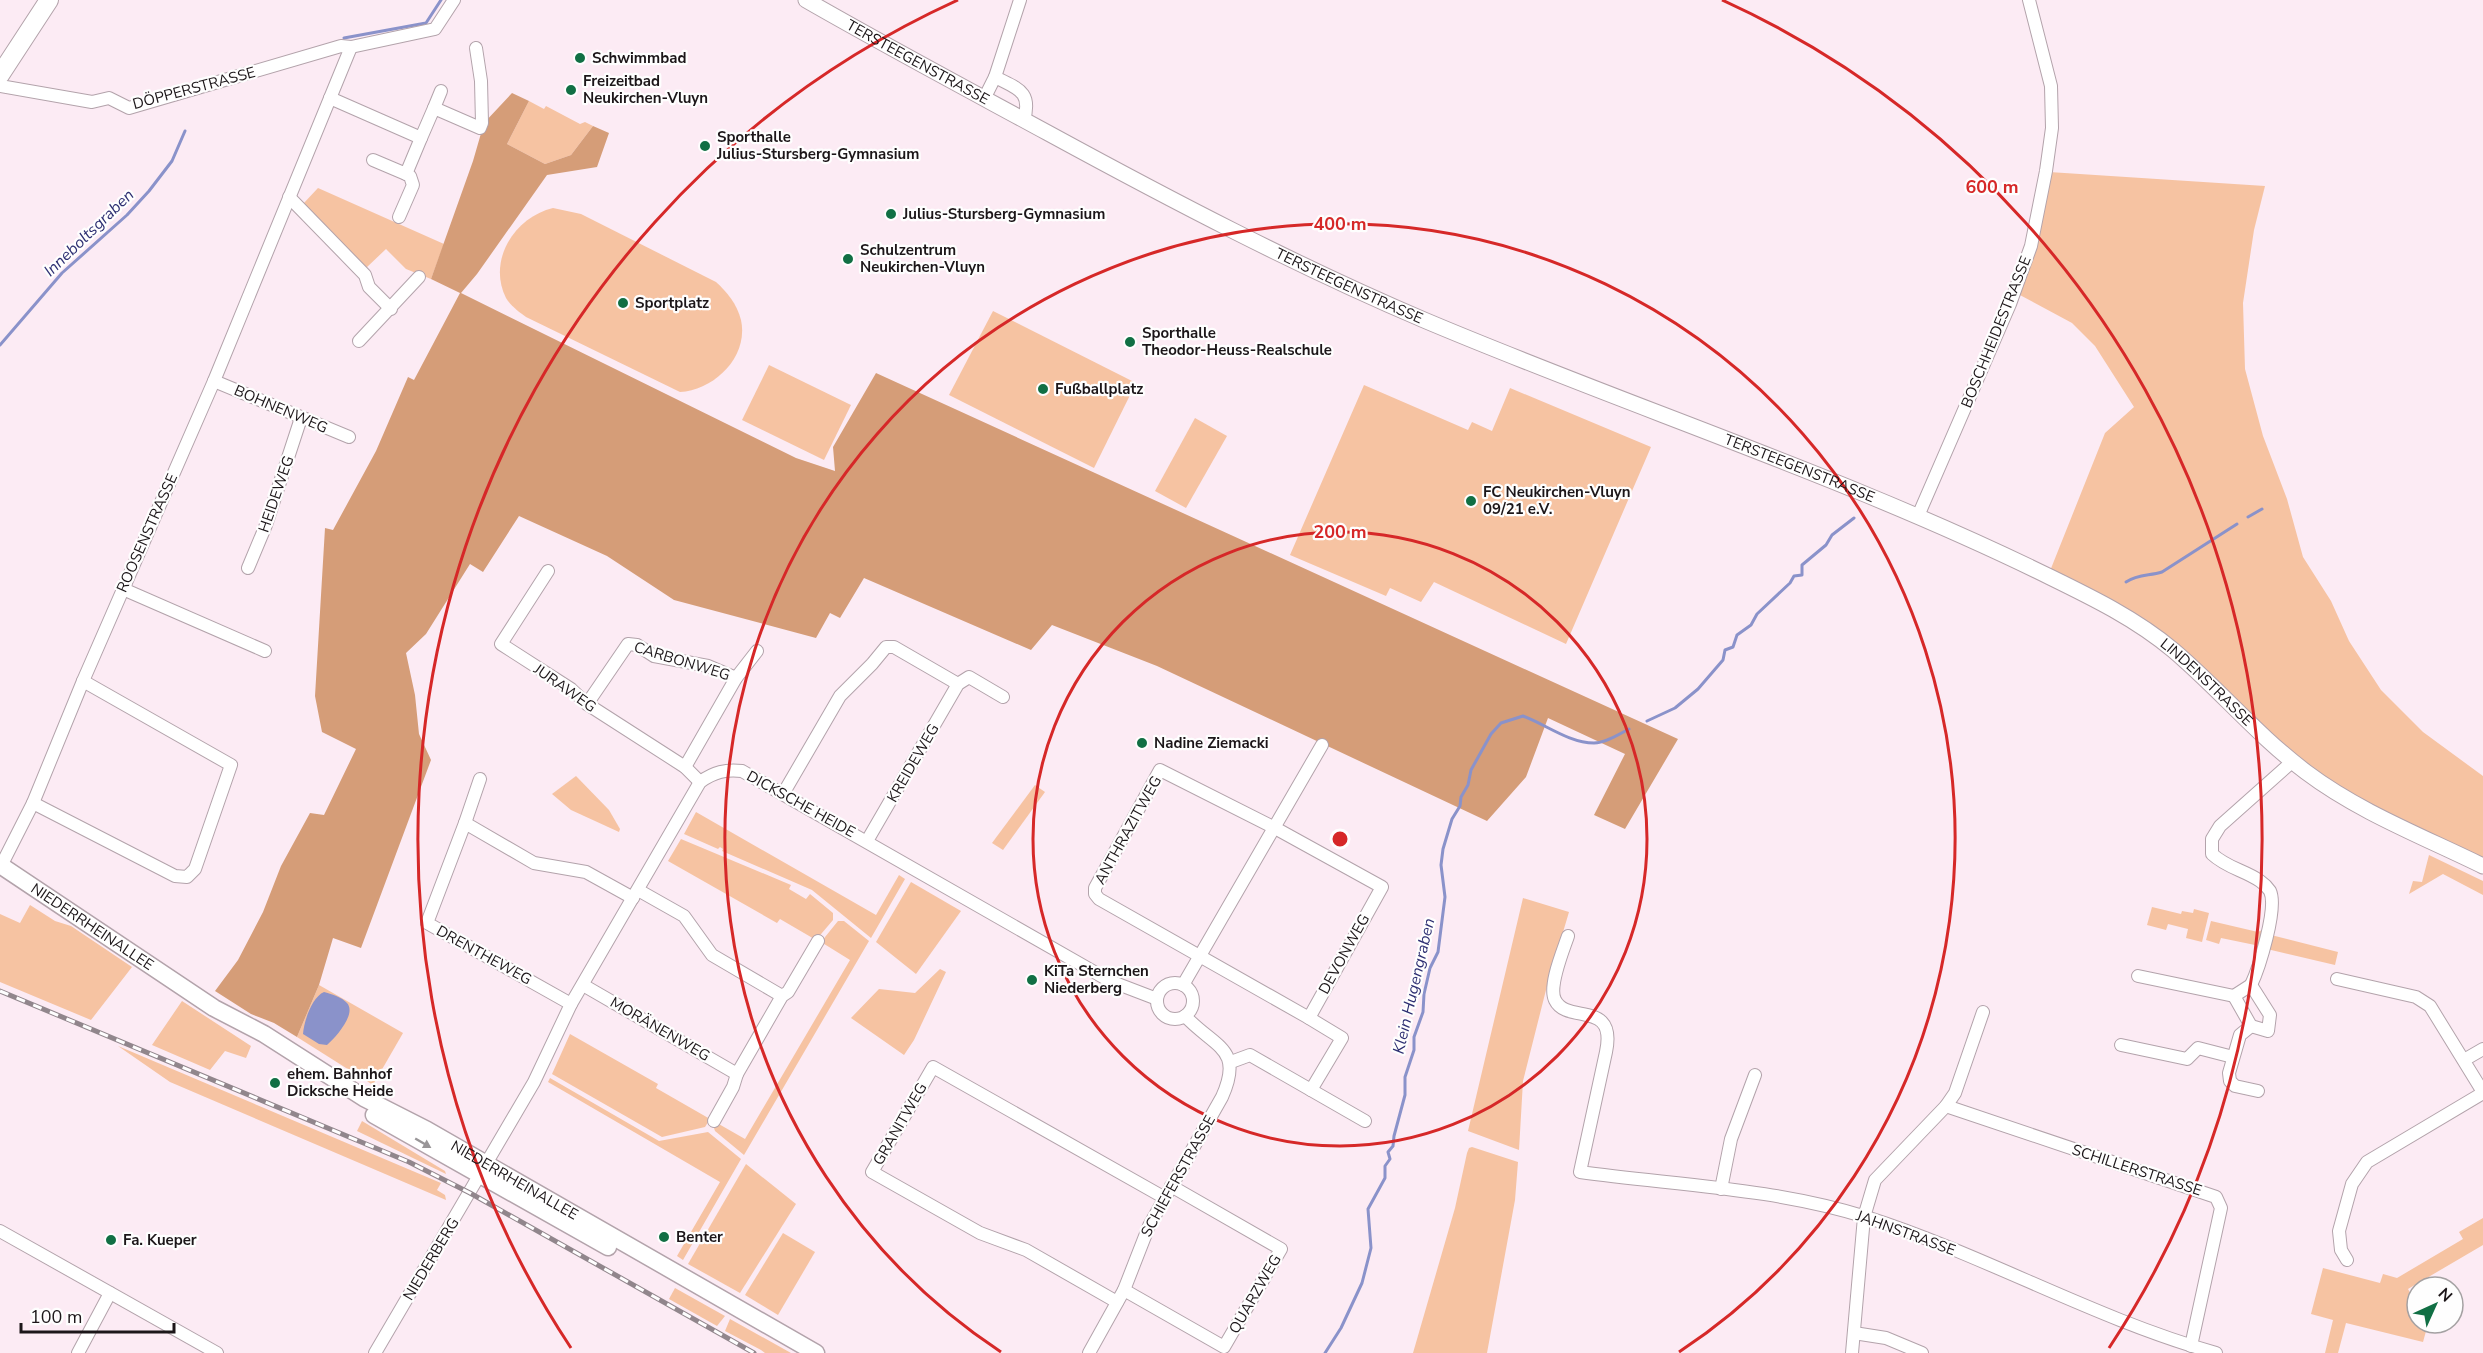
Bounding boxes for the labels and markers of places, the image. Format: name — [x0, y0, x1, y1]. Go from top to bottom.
place label: Schwimmbad — [592, 48, 686, 68]
marker: Schwimmbad — [573, 51, 587, 65]
place label: Freizeitbad Neukirchen-Vluyn — [583, 71, 708, 108]
marker: Freizeitbad Neukirchen-Vluyn — [564, 83, 578, 97]
place label: Sporthalle Julius-Stursberg-Gymnasium — [716, 127, 919, 164]
marker: Sporthalle Julius-Stursberg-Gymnasium — [698, 139, 712, 153]
place label: Julius-Stursberg-Gymnasium — [902, 204, 1105, 224]
marker: Julius-Stursberg-Gymnasium — [884, 207, 898, 221]
place label: Schulzentrum Neukirchen-Vluyn — [860, 240, 985, 277]
marker: Schulzentrum Neukirchen-Vluyn — [841, 252, 855, 266]
place label: Sportplatz — [635, 293, 709, 313]
marker: Sportplatz — [616, 296, 630, 310]
place label: Sporthalle Theodor-Heuss-Realschule — [1142, 323, 1332, 360]
marker: Sporthalle Theodor-Heuss-Realschule — [1123, 335, 1137, 349]
place label: Fußballplatz — [1055, 379, 1143, 399]
marker: Fußballplatz — [1036, 382, 1050, 396]
place label: FC Neukirchen-Vluyn 09/21 e.V. — [1483, 482, 1630, 519]
marker: FC Neukirchen-Vluyn 09/21 e.V. — [1464, 494, 1478, 508]
place label: Nadine Ziemacki — [1154, 733, 1269, 753]
marker: Nadine Ziemacki — [1135, 736, 1149, 750]
centre of rings — [1330, 829, 1350, 849]
place label: KiTa Sternchen Niederberg — [1044, 961, 1149, 998]
marker: KiTa Sternchen Niederberg — [1025, 973, 1039, 987]
place label: ehem. Bahnhof Dicksche Heide — [287, 1064, 393, 1101]
marker: ehem. Bahnhof Dicksche Heide — [268, 1076, 282, 1090]
place label: Benter — [676, 1227, 723, 1247]
place label: Fa. Kueper — [123, 1230, 197, 1250]
marker: Benter — [657, 1230, 671, 1244]
marker: Fa. Kueper — [104, 1233, 118, 1247]

